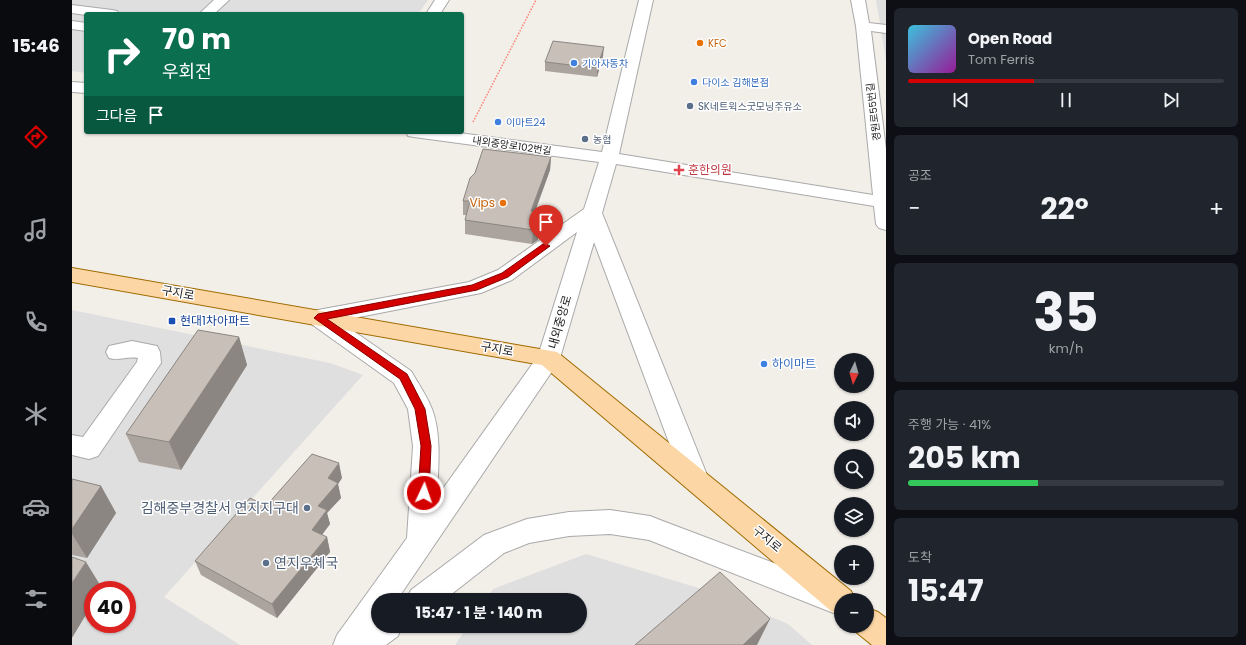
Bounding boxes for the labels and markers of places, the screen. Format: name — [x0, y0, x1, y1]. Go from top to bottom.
place label: KFC — [708, 36, 727, 51]
marker: KFC — [695, 38, 705, 48]
place label: 기아자동차 — [582, 56, 629, 71]
marker: 기아자동차 — [569, 58, 579, 68]
place label: 다이소 김해본점 — [702, 75, 769, 90]
marker: 다이소 김해본점 — [689, 77, 699, 87]
place label: SK네트윅스굿모닝주유소 — [698, 99, 802, 114]
marker: SK네트윅스굿모닝주유소 — [685, 101, 695, 111]
place label: 이마트24 — [506, 115, 546, 130]
marker: 이마트24 — [493, 117, 503, 127]
place label: 농협 — [593, 132, 611, 147]
marker: 농협 — [580, 134, 590, 144]
place label: 훈한의원 — [688, 161, 732, 178]
marker: 훈한의원 — [673, 164, 685, 176]
place label: Vips — [470, 194, 495, 211]
marker: Vips — [498, 198, 508, 208]
pin — [529, 205, 563, 246]
place label: 현대1차아파트 — [180, 312, 250, 329]
marker: 현대1차아파트 — [167, 316, 177, 326]
place label: 하이마트 — [772, 355, 816, 372]
marker: 하이마트 — [759, 359, 769, 369]
place label: 김해중부경찰서 연지지구대 — [141, 498, 299, 518]
marker: 김해중부경찰서 연지지구대 — [302, 503, 312, 513]
place label: 연지우체국 — [274, 553, 339, 573]
marker: 연지우체국 — [261, 558, 271, 568]

